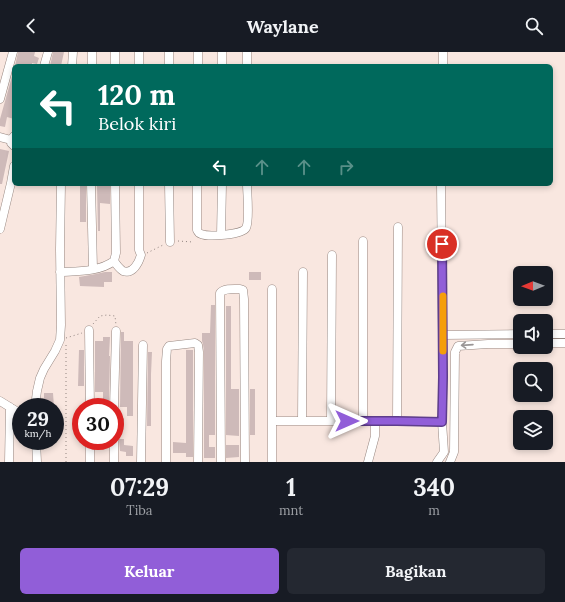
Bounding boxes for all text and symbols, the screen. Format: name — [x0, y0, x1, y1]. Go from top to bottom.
icon: back — [20, 15, 42, 37]
text: Waylane — [246, 15, 319, 38]
icon: search — [523, 15, 545, 37]
text: 120 m — [98, 77, 175, 113]
icon: left — [32, 80, 84, 132]
text: Belok kiri — [98, 112, 176, 135]
icon: left — [209, 156, 231, 178]
icon: ahead — [251, 156, 273, 178]
icon: ahead — [293, 156, 315, 178]
icon: right — [335, 156, 357, 178]
pin — [425, 227, 459, 261]
icon: arrive — [431, 233, 453, 255]
north arrow — [513, 266, 553, 306]
map controls — [513, 266, 553, 450]
button: sound — [513, 314, 553, 354]
one-way arrow — [461, 342, 474, 349]
button: search — [513, 362, 553, 402]
speed limit sign: 30 — [72, 398, 124, 450]
position arrow — [326, 400, 368, 442]
text: 29 — [27, 406, 49, 431]
button: layers — [513, 410, 553, 450]
text: km/h — [24, 427, 52, 440]
text: 07:29 — [110, 472, 169, 503]
text: 1 — [286, 472, 296, 503]
text: 340 — [413, 472, 455, 503]
text: Tiba — [126, 502, 153, 519]
text: mnt — [279, 502, 303, 519]
text: m — [428, 502, 440, 519]
button: Keluar — [20, 548, 279, 594]
button: Bagikan — [287, 548, 545, 594]

